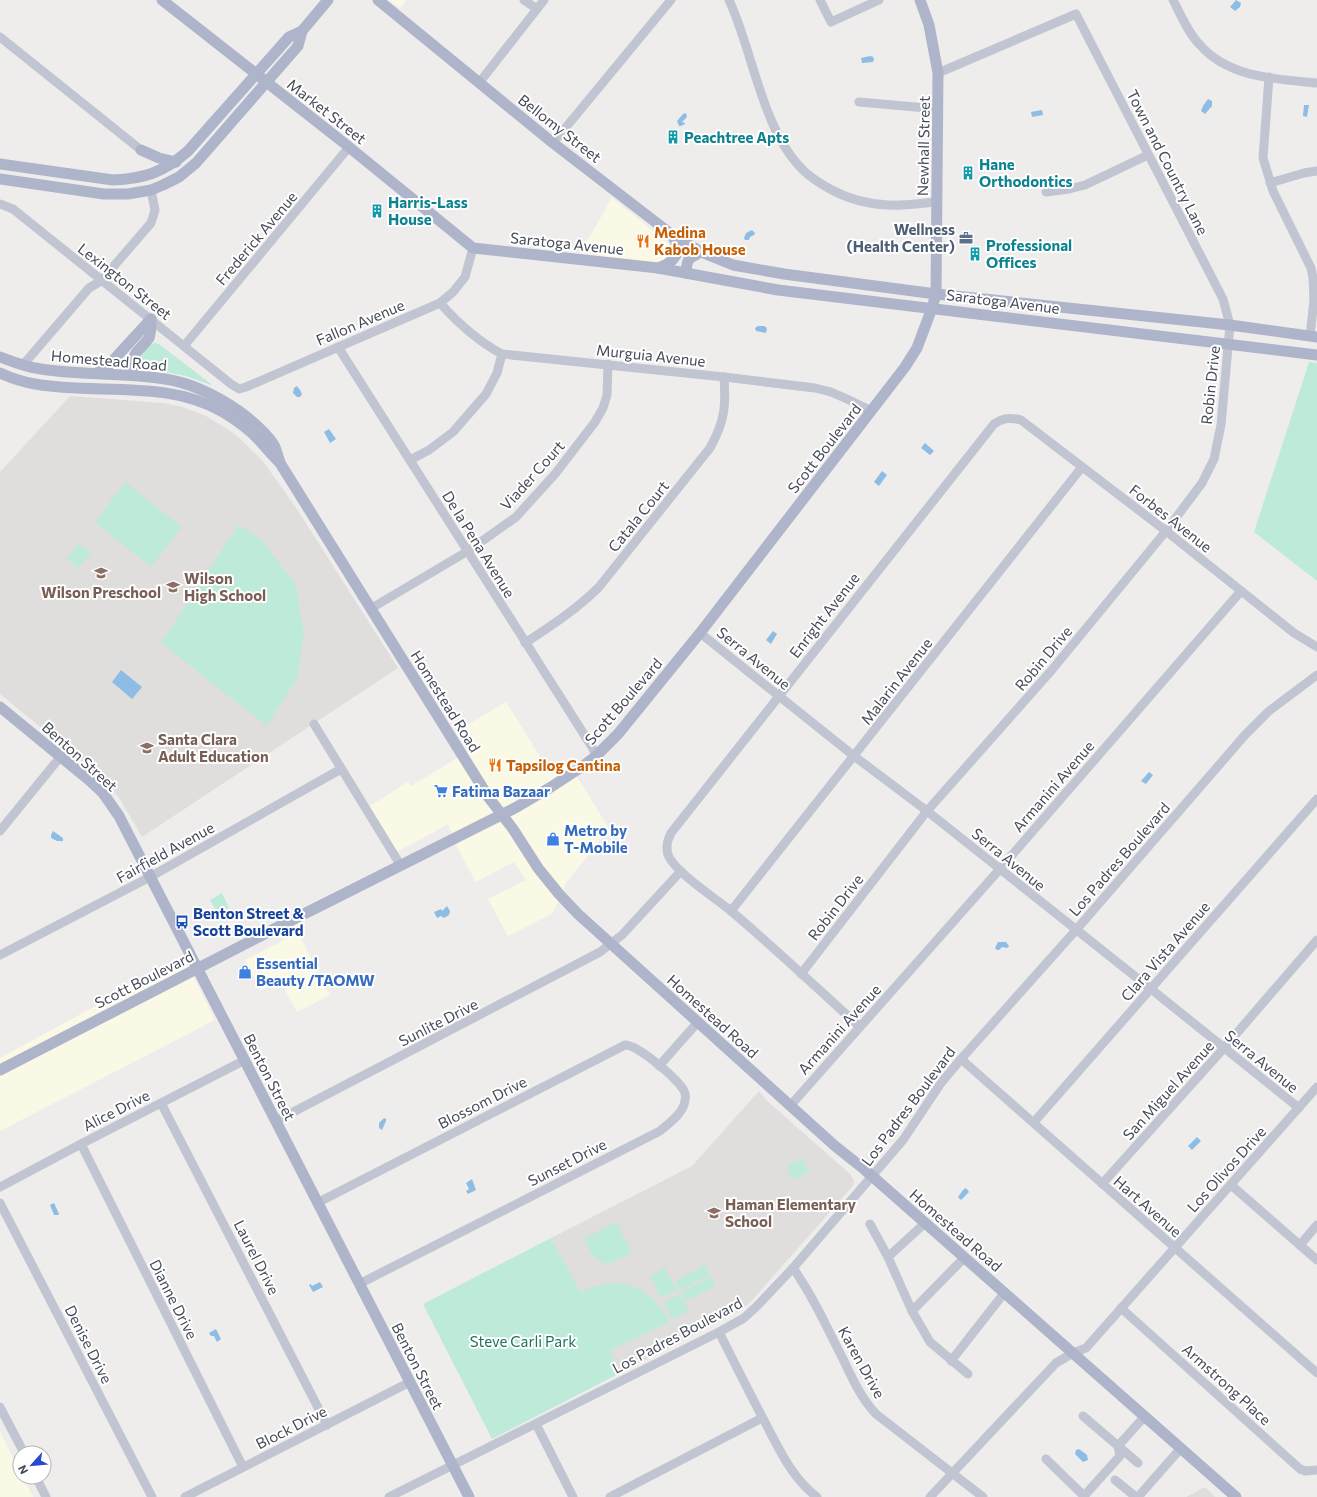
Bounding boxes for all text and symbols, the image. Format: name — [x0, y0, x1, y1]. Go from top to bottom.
street label: Market Street — [284, 75, 370, 147]
street label: Town and Country Lane — [1124, 86, 1212, 238]
street label: Bellomy Street — [515, 90, 605, 166]
street label: Newhall Street — [913, 96, 933, 196]
place label: Peachtree Apts — [684, 128, 789, 146]
building icon: Peachtree Apts — [665, 129, 681, 145]
place label: Hane Orthodontics — [979, 155, 1073, 190]
building icon: Hane Orthodontics — [960, 165, 976, 181]
street label: Frederick Avenue — [212, 187, 301, 289]
place label: Harris-Lass House — [388, 193, 468, 228]
building icon: Harris-Lass House — [369, 203, 385, 219]
place label: Wellness (Health Center) — [847, 220, 955, 255]
place label: Medina Kabob House — [654, 223, 746, 258]
street label: Saratoga Avenue — [509, 228, 625, 258]
office icon: Wellness (Health Center) — [958, 230, 974, 246]
restaurant icon: Medina Kabob House — [635, 233, 651, 249]
place label: Professional Offices — [986, 236, 1072, 271]
street label: Lexington Street — [75, 239, 175, 323]
building icon: Professional Offices — [967, 246, 983, 262]
street label: Saratoga Avenue — [945, 285, 1061, 317]
street label: Fallon Avenue — [313, 295, 407, 349]
street label: Murguia Avenue — [595, 340, 707, 370]
street label: Robin Drive — [1197, 345, 1223, 425]
street label: Homestead Road — [50, 346, 168, 374]
street label: Scott Boulevard — [783, 400, 865, 496]
street label: Viader Court — [496, 437, 568, 513]
street label: Catala Court — [604, 477, 672, 555]
street label: Forbes Avenue — [1126, 480, 1216, 556]
street label: De la Pena Avenue — [439, 487, 519, 601]
school or university icon: Wilson Preschool — [93, 565, 109, 581]
place label: Wilson High School — [184, 569, 266, 604]
street label: Enright Avenue — [785, 569, 863, 661]
school or university icon: Wilson High School — [165, 579, 181, 595]
place label: Wilson Preschool — [41, 583, 161, 601]
street label: Robin Drive — [1011, 622, 1075, 694]
street label: Serra Avenue — [714, 623, 794, 693]
street label: Malarin Avenue — [857, 634, 935, 728]
street label: Homestead Road — [408, 647, 484, 755]
street label: Scott Boulevard — [581, 654, 665, 748]
street label: Benton Street — [39, 718, 121, 794]
place label: Santa Clara Adult Education — [158, 730, 269, 765]
street label: Armanini Avenue — [1008, 737, 1098, 835]
school or university icon: Santa Clara Adult Education — [139, 740, 155, 756]
place label: Tapsilog Cantina — [506, 756, 621, 774]
restaurant icon: Tapsilog Cantina — [487, 757, 503, 773]
place label: Fatima Bazaar — [452, 782, 550, 800]
supermarket icon: Fatima Bazaar — [433, 783, 449, 799]
street label: Los Padres Boulevard — [1065, 798, 1173, 920]
street label: Fairfield Avenue — [113, 818, 217, 886]
place label: Metro by T-Mobile — [564, 821, 628, 856]
street label: Serra Avenue — [969, 824, 1049, 894]
shop icon: Metro by T-Mobile — [545, 831, 561, 847]
street label: Robin Drive — [804, 870, 866, 944]
street label: Clara Vista Avenue — [1117, 897, 1213, 1005]
place label: Benton Street & Scott Boulevard — [193, 904, 304, 939]
bus stop icon: Benton Street & Scott Boulevard — [174, 914, 190, 930]
street label: Scott Boulevard — [92, 946, 196, 1012]
place label: Essential Beauty /TAOMW — [256, 954, 375, 989]
shop icon: Essential Beauty /TAOMW — [237, 964, 253, 980]
street label: Homestead Road — [664, 970, 762, 1062]
street label: Armanini Avenue — [794, 980, 884, 1078]
street label: Sunlite Drive — [395, 994, 481, 1050]
street label: Serra Avenue — [1222, 1026, 1302, 1096]
street label: Benton Street — [240, 1031, 300, 1123]
street label: San Miguel Avenue — [1119, 1037, 1217, 1143]
street label: Los Padres Boulevard — [857, 1043, 959, 1169]
street label: Blossom Drive — [435, 1072, 529, 1132]
street label: Alice Drive — [80, 1085, 152, 1134]
street label: Los Olivos Drive — [1183, 1122, 1269, 1216]
street label: Sunset Drive — [525, 1135, 609, 1189]
street label: Hart Avenue — [1110, 1172, 1186, 1240]
street label: Homestead Road — [906, 1185, 1006, 1275]
place label: Haman Elementary School — [725, 1195, 857, 1230]
school or university icon: Haman Elementary School — [706, 1205, 722, 1221]
street label: Laurel Drive — [231, 1217, 284, 1297]
street label: Dianne Drive — [146, 1256, 202, 1342]
street label: Los Padres Boulevard — [609, 1293, 745, 1377]
street label: Denise Drive — [62, 1302, 116, 1386]
street label: Benton Street — [388, 1320, 448, 1412]
street label: Karen Drive — [835, 1323, 889, 1401]
park label: Steve Carli Park — [470, 1332, 576, 1350]
street label: Armstrong Place — [1179, 1339, 1275, 1429]
street label: Block Drive — [253, 1401, 330, 1453]
north arrow — [12, 1445, 52, 1485]
text: N — [15, 1463, 30, 1476]

